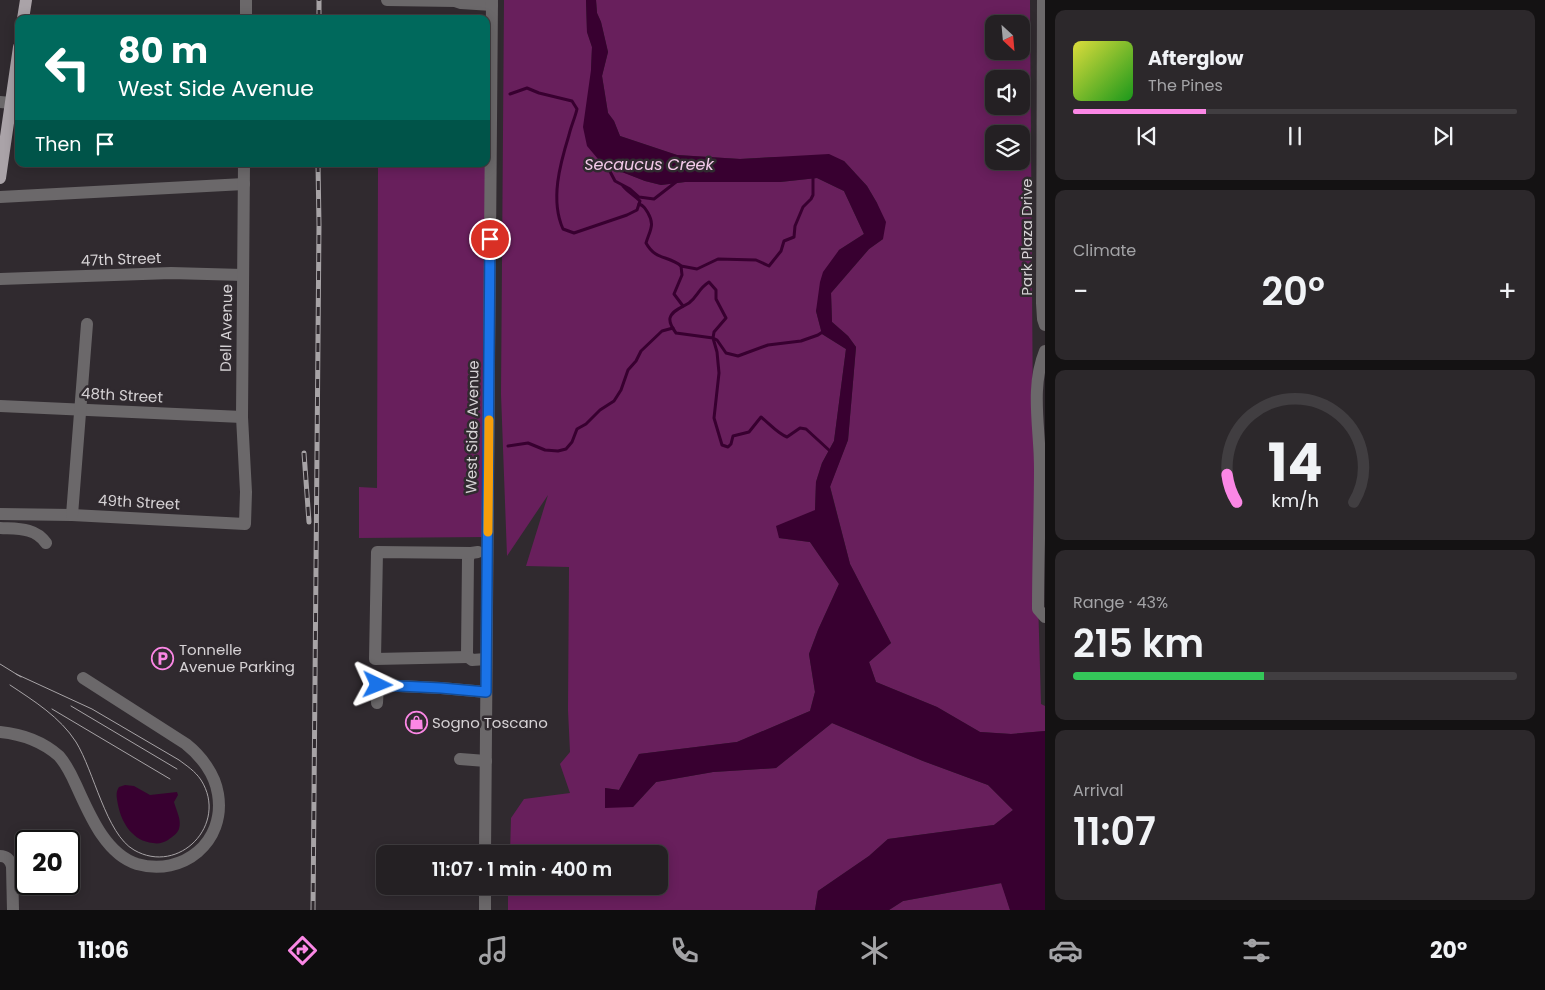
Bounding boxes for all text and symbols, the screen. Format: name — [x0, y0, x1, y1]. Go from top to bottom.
north arrow — [985, 15, 1030, 60]
map controls — [985, 15, 1030, 170]
text: 80 m — [118, 26, 208, 75]
icon: left — [35, 35, 100, 100]
text: Afterglow — [1148, 45, 1243, 72]
button: sound — [985, 70, 1030, 115]
text: West Side Avenue — [118, 73, 314, 104]
text: The Pines — [1148, 74, 1223, 97]
icon: previous — [1133, 122, 1161, 150]
icon: pause — [1281, 122, 1309, 150]
icon: next — [1429, 122, 1457, 150]
button: layers — [985, 125, 1030, 170]
icon: arrive — [91, 130, 119, 158]
text: Then — [35, 131, 81, 158]
water label: Secaucus Creek — [584, 153, 714, 176]
street label: Park Plaza Drive — [1016, 178, 1037, 296]
pin — [469, 218, 511, 260]
icon: arrive — [476, 225, 504, 253]
text: Climate — [1073, 239, 1136, 262]
street label: 47th Street — [80, 247, 162, 271]
text: 20° — [1262, 265, 1325, 318]
text: − — [1073, 272, 1088, 311]
text: + — [1498, 272, 1517, 311]
street label: Dell Avenue — [215, 284, 237, 372]
street label: West Side Avenue — [460, 360, 484, 494]
street label: 48th Street — [81, 382, 163, 408]
text: 14 — [1268, 426, 1322, 499]
text: km/h — [1271, 488, 1319, 513]
street label: 49th Street — [98, 489, 180, 515]
text: Range · 43% — [1073, 591, 1168, 614]
text: 215 km — [1073, 617, 1204, 670]
place label: Tonnelle Avenue Parking — [179, 639, 295, 677]
parking icon: Tonnelle Avenue Parking — [151, 646, 175, 670]
position arrow — [351, 658, 403, 710]
shop icon: Sogno Toscano — [404, 710, 428, 734]
place label: Sogno Toscano — [432, 712, 548, 733]
text: Arrival — [1073, 779, 1123, 802]
text: 11:07 — [1073, 805, 1156, 858]
speed limit sign: 20 — [15, 830, 80, 895]
text: 11:07 · 1 min · 400 m — [432, 856, 612, 883]
icon: directions — [285, 933, 320, 968]
icon: music — [476, 933, 511, 968]
icon: phone — [667, 933, 702, 968]
icon: climate — [857, 933, 892, 968]
icon: car — [1048, 933, 1083, 968]
icon: filters — [1239, 933, 1274, 968]
text: 11:06 — [78, 935, 129, 966]
text: 20° — [1430, 935, 1467, 966]

